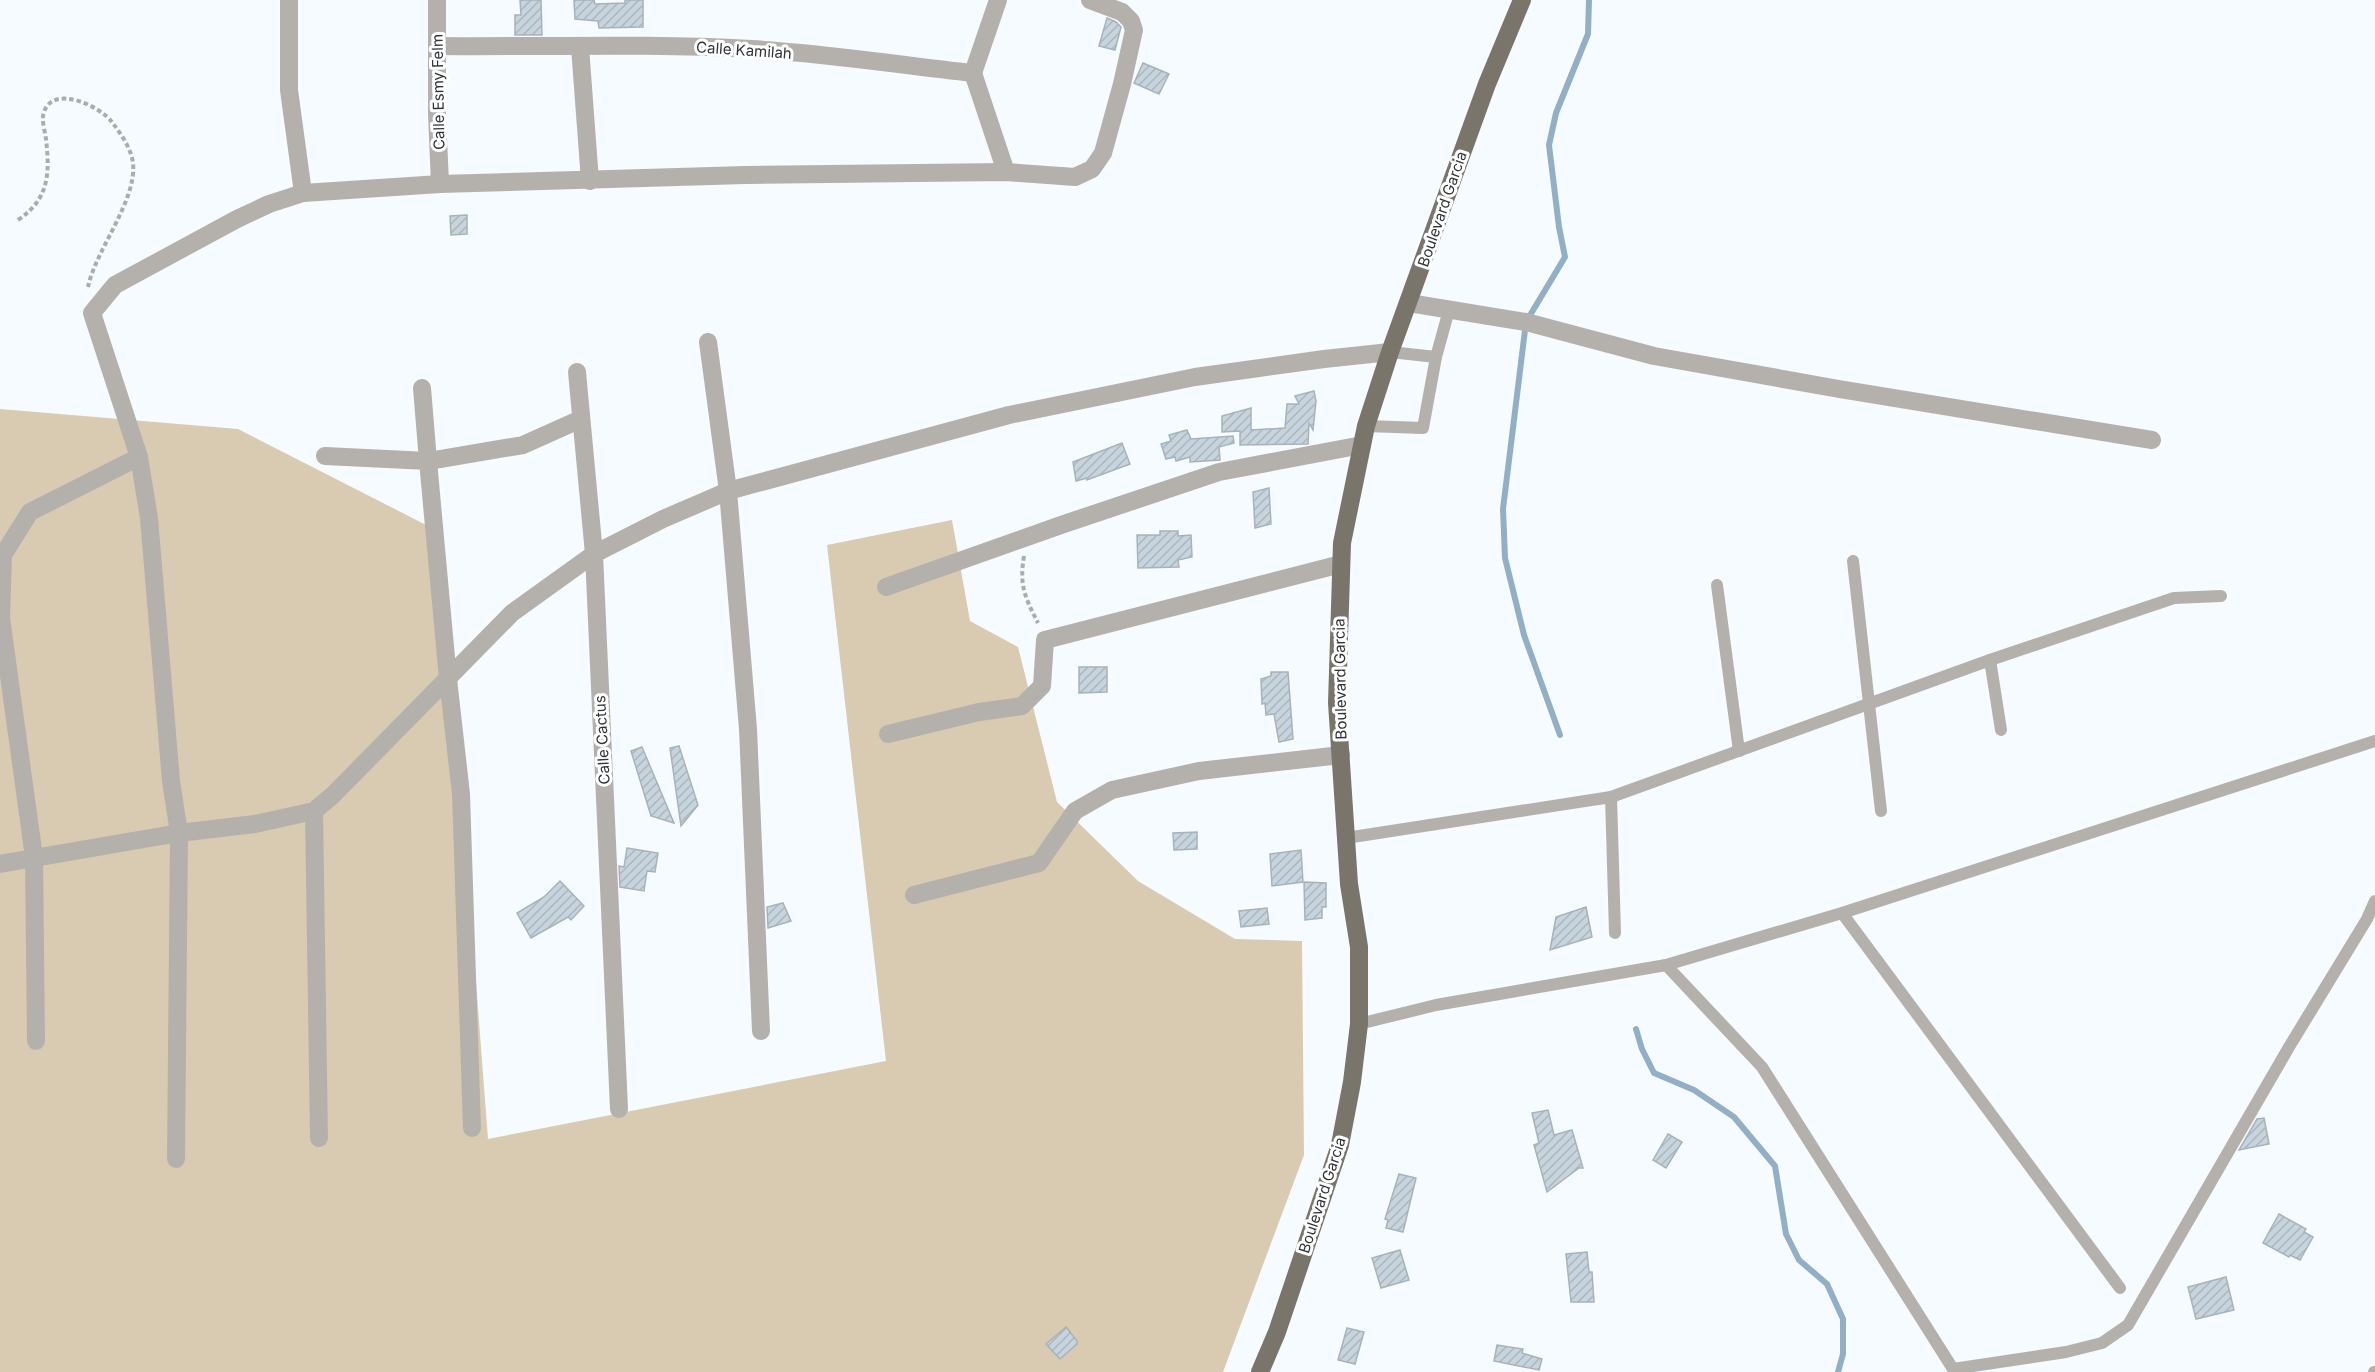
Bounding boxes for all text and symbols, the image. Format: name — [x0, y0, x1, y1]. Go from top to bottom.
street label: Calle Esmy Felm — [427, 34, 449, 150]
street label: Calle Kamilah — [696, 37, 792, 63]
street label: Boulevard Garcia — [1413, 149, 1471, 269]
street label: Boulevard Garcia — [1329, 618, 1351, 740]
street label: Calle Cactus — [590, 695, 614, 785]
street label: Boulevard Garcia — [1294, 1135, 1350, 1255]

